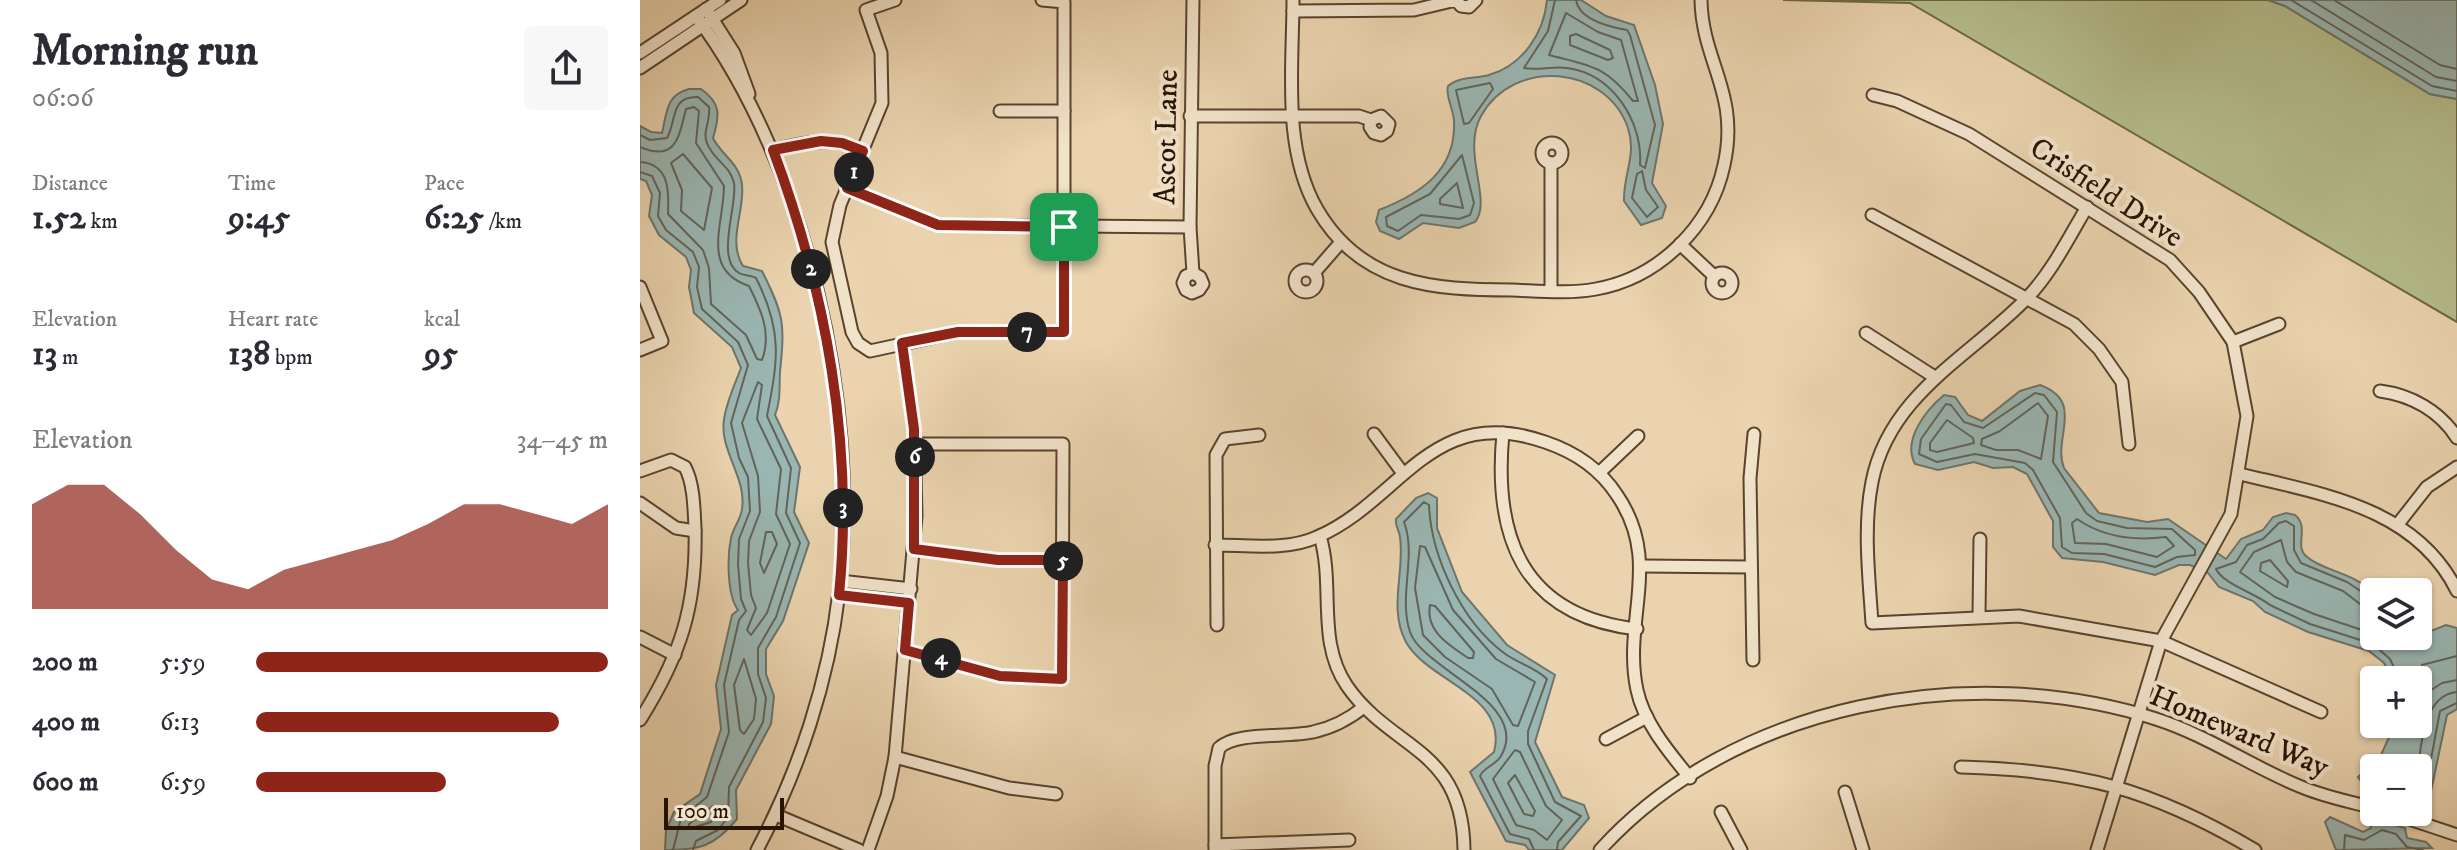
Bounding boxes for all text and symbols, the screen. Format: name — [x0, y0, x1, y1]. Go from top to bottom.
text: Morning run — [32, 24, 258, 79]
button: share — [524, 26, 608, 110]
street label: Ascot Lane — [1147, 69, 1187, 205]
text: 06:06 — [32, 82, 94, 115]
street label: Crisfield Drive — [2022, 130, 2190, 256]
pin: 1 — [834, 152, 874, 192]
text: 1 — [850, 158, 858, 185]
text: Distance — [32, 170, 108, 197]
text: Time — [228, 170, 276, 197]
text: Pace — [424, 170, 465, 197]
pin — [1030, 193, 1098, 261]
text: 1.52 — [32, 197, 86, 239]
text: 9:45 — [228, 197, 290, 239]
text: 6:25 — [424, 197, 484, 239]
icon: arrive — [1042, 205, 1086, 249]
text: km — [86, 208, 118, 235]
text: /km — [484, 208, 522, 235]
pin: 2 — [791, 249, 831, 289]
text: 2 — [806, 255, 816, 282]
text: Elevation — [32, 306, 117, 333]
text: Heart rate — [228, 306, 318, 333]
text: kcal — [424, 306, 460, 333]
pin: 7 — [1007, 312, 1047, 352]
text: 7 — [1021, 318, 1033, 345]
text: 13 — [32, 333, 57, 375]
text: 138 — [228, 333, 270, 375]
text: 95 — [424, 333, 458, 375]
text: m — [57, 344, 78, 371]
text: bpm — [270, 344, 313, 371]
text: Elevation — [32, 424, 133, 457]
text: 34–45 m — [517, 424, 608, 457]
pin: 6 — [895, 437, 935, 477]
text: 6 — [909, 443, 921, 470]
pin: 3 — [823, 488, 863, 528]
text: 3 — [839, 494, 847, 521]
pin: 5 — [1043, 541, 1083, 581]
text: 5 — [1058, 547, 1068, 574]
map controls — [2360, 578, 2432, 826]
button: layers — [2360, 578, 2432, 650]
pin: 4 — [921, 638, 961, 678]
text: 4 — [935, 644, 947, 671]
text: 200 m — [32, 646, 98, 679]
text: 5:59 — [160, 646, 206, 679]
button: + — [2360, 666, 2432, 738]
street label: Homeward Way — [2144, 678, 2335, 787]
text: 400 m — [32, 706, 100, 739]
text: 6:13 — [160, 706, 200, 739]
button: − — [2360, 754, 2432, 826]
text: 600 m — [32, 766, 99, 799]
text: 6:59 — [160, 766, 206, 799]
scale bar — [664, 794, 784, 830]
text: 100 m — [676, 798, 729, 825]

